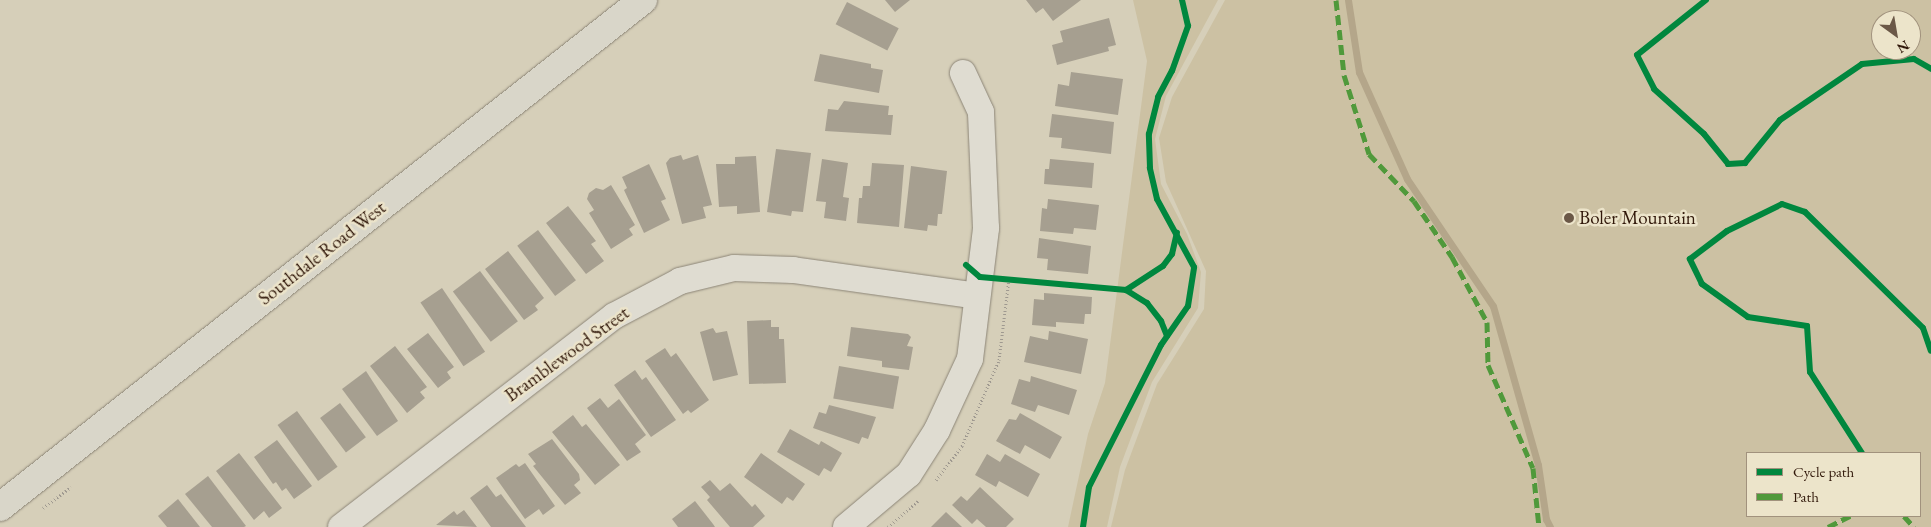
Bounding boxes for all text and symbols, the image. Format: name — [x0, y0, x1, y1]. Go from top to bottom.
north arrow — [1871, 10, 1921, 60]
text: N — [1894, 36, 1913, 58]
street label: Southdale Road West — [254, 196, 390, 310]
place label: Boler Mountain — [1579, 207, 1696, 229]
marker: Boler Mountain — [1563, 212, 1575, 224]
street label: Bramblewood Street — [500, 301, 634, 407]
legend — [1746, 452, 1921, 517]
text: Cycle path — [1793, 462, 1854, 481]
text: Path — [1793, 487, 1819, 506]

